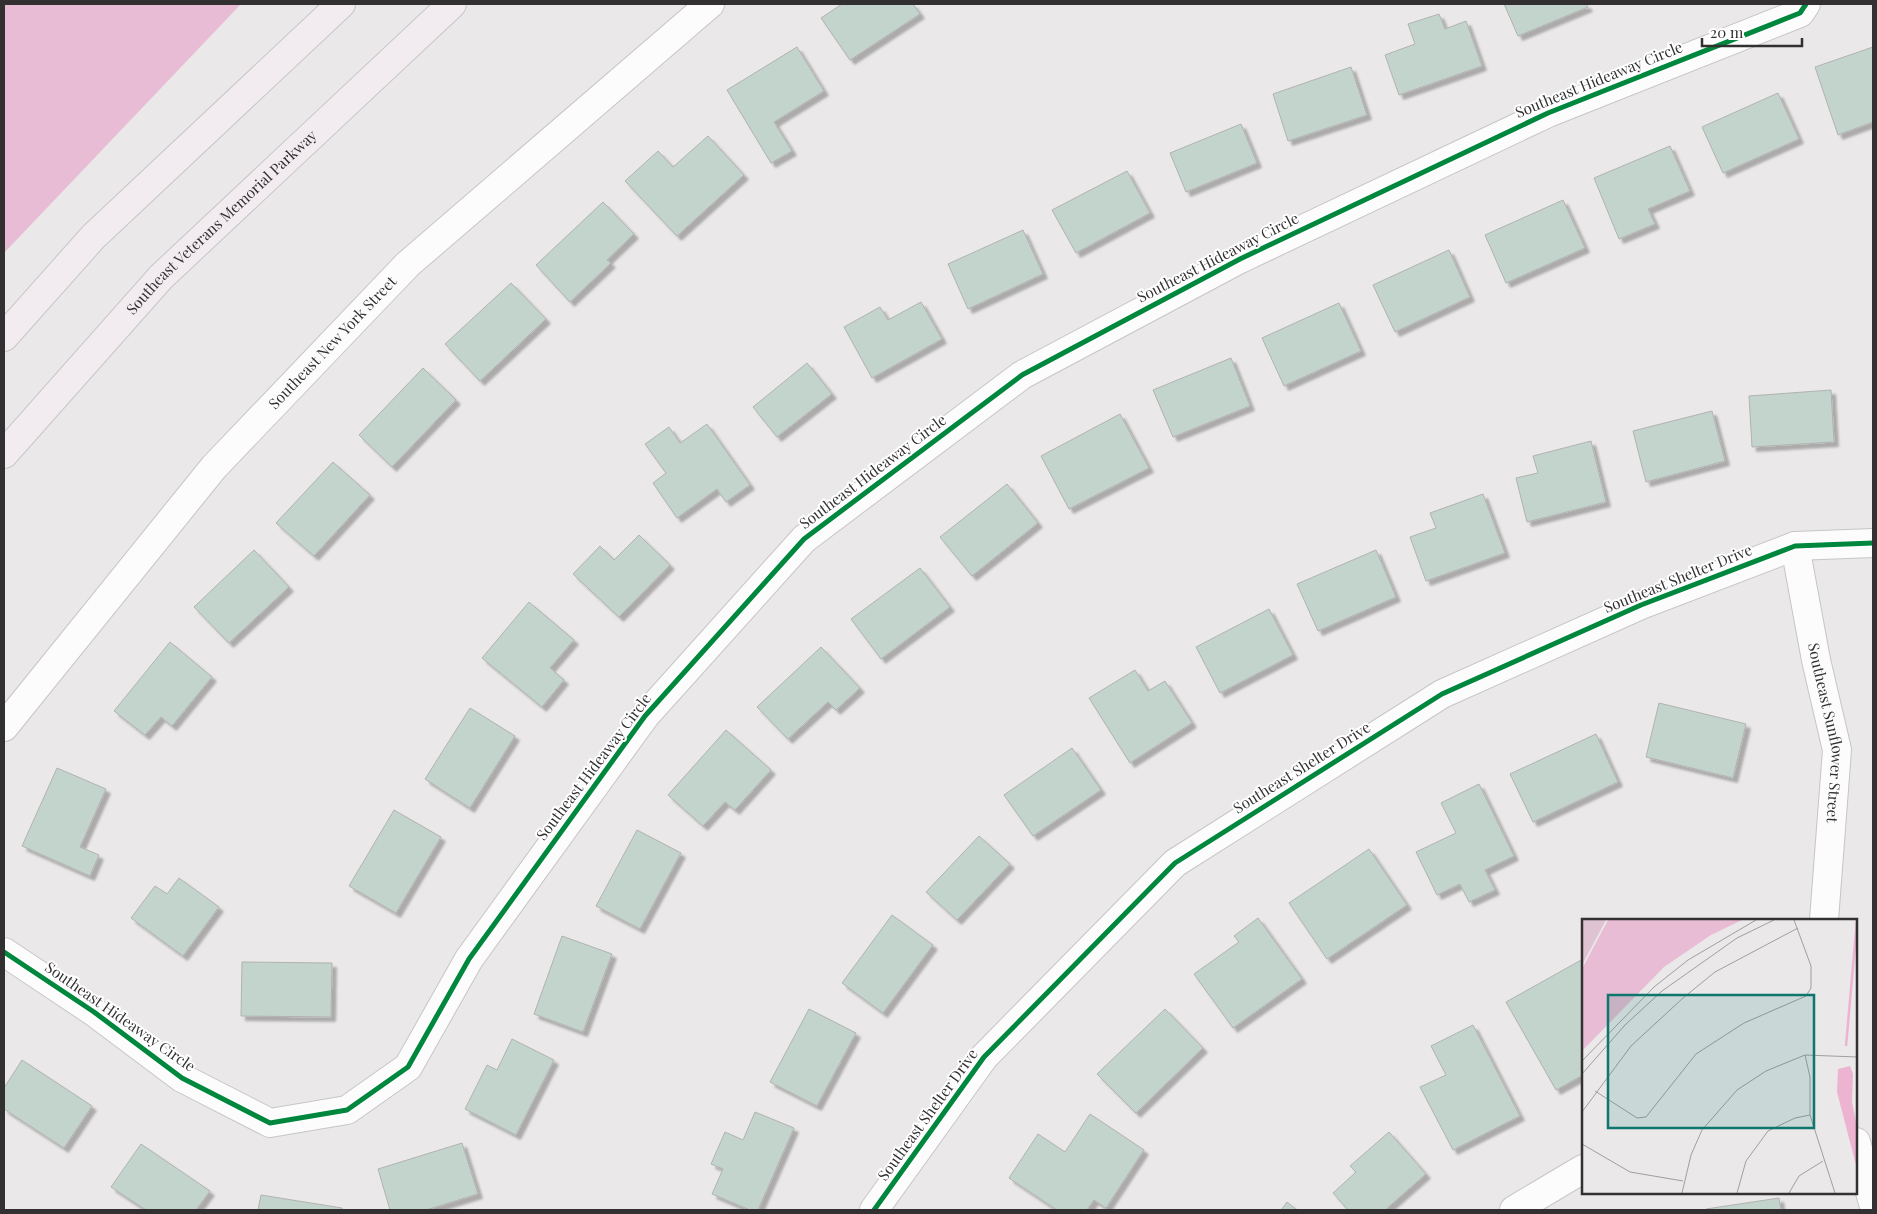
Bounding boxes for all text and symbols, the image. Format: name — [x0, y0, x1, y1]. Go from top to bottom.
scale bar — [1702, 15, 1802, 47]
text: 20 m — [1710, 22, 1744, 42]
street label: Southeast Hideaway Circle — [1512, 36, 1685, 122]
street label: Southeast Veterans Memorial Parkway — [121, 125, 321, 318]
street label: Southeast Hideaway Circle — [1133, 208, 1302, 307]
street label: Southeast New York Street — [264, 271, 401, 413]
street label: Southeast Hideaway Circle — [795, 409, 950, 533]
street label: Southeast Shelter Drive — [1601, 539, 1755, 617]
street label: Southeast Sunflower Street — [1804, 641, 1848, 824]
street label: Southeast Hideaway Circle — [531, 689, 655, 844]
street label: Southeast Shelter Drive — [1229, 717, 1374, 818]
inset map — [1582, 919, 1857, 1194]
street label: Southeast Hideaway Circle — [42, 957, 200, 1076]
street label: Southeast Shelter Drive — [873, 1045, 982, 1184]

